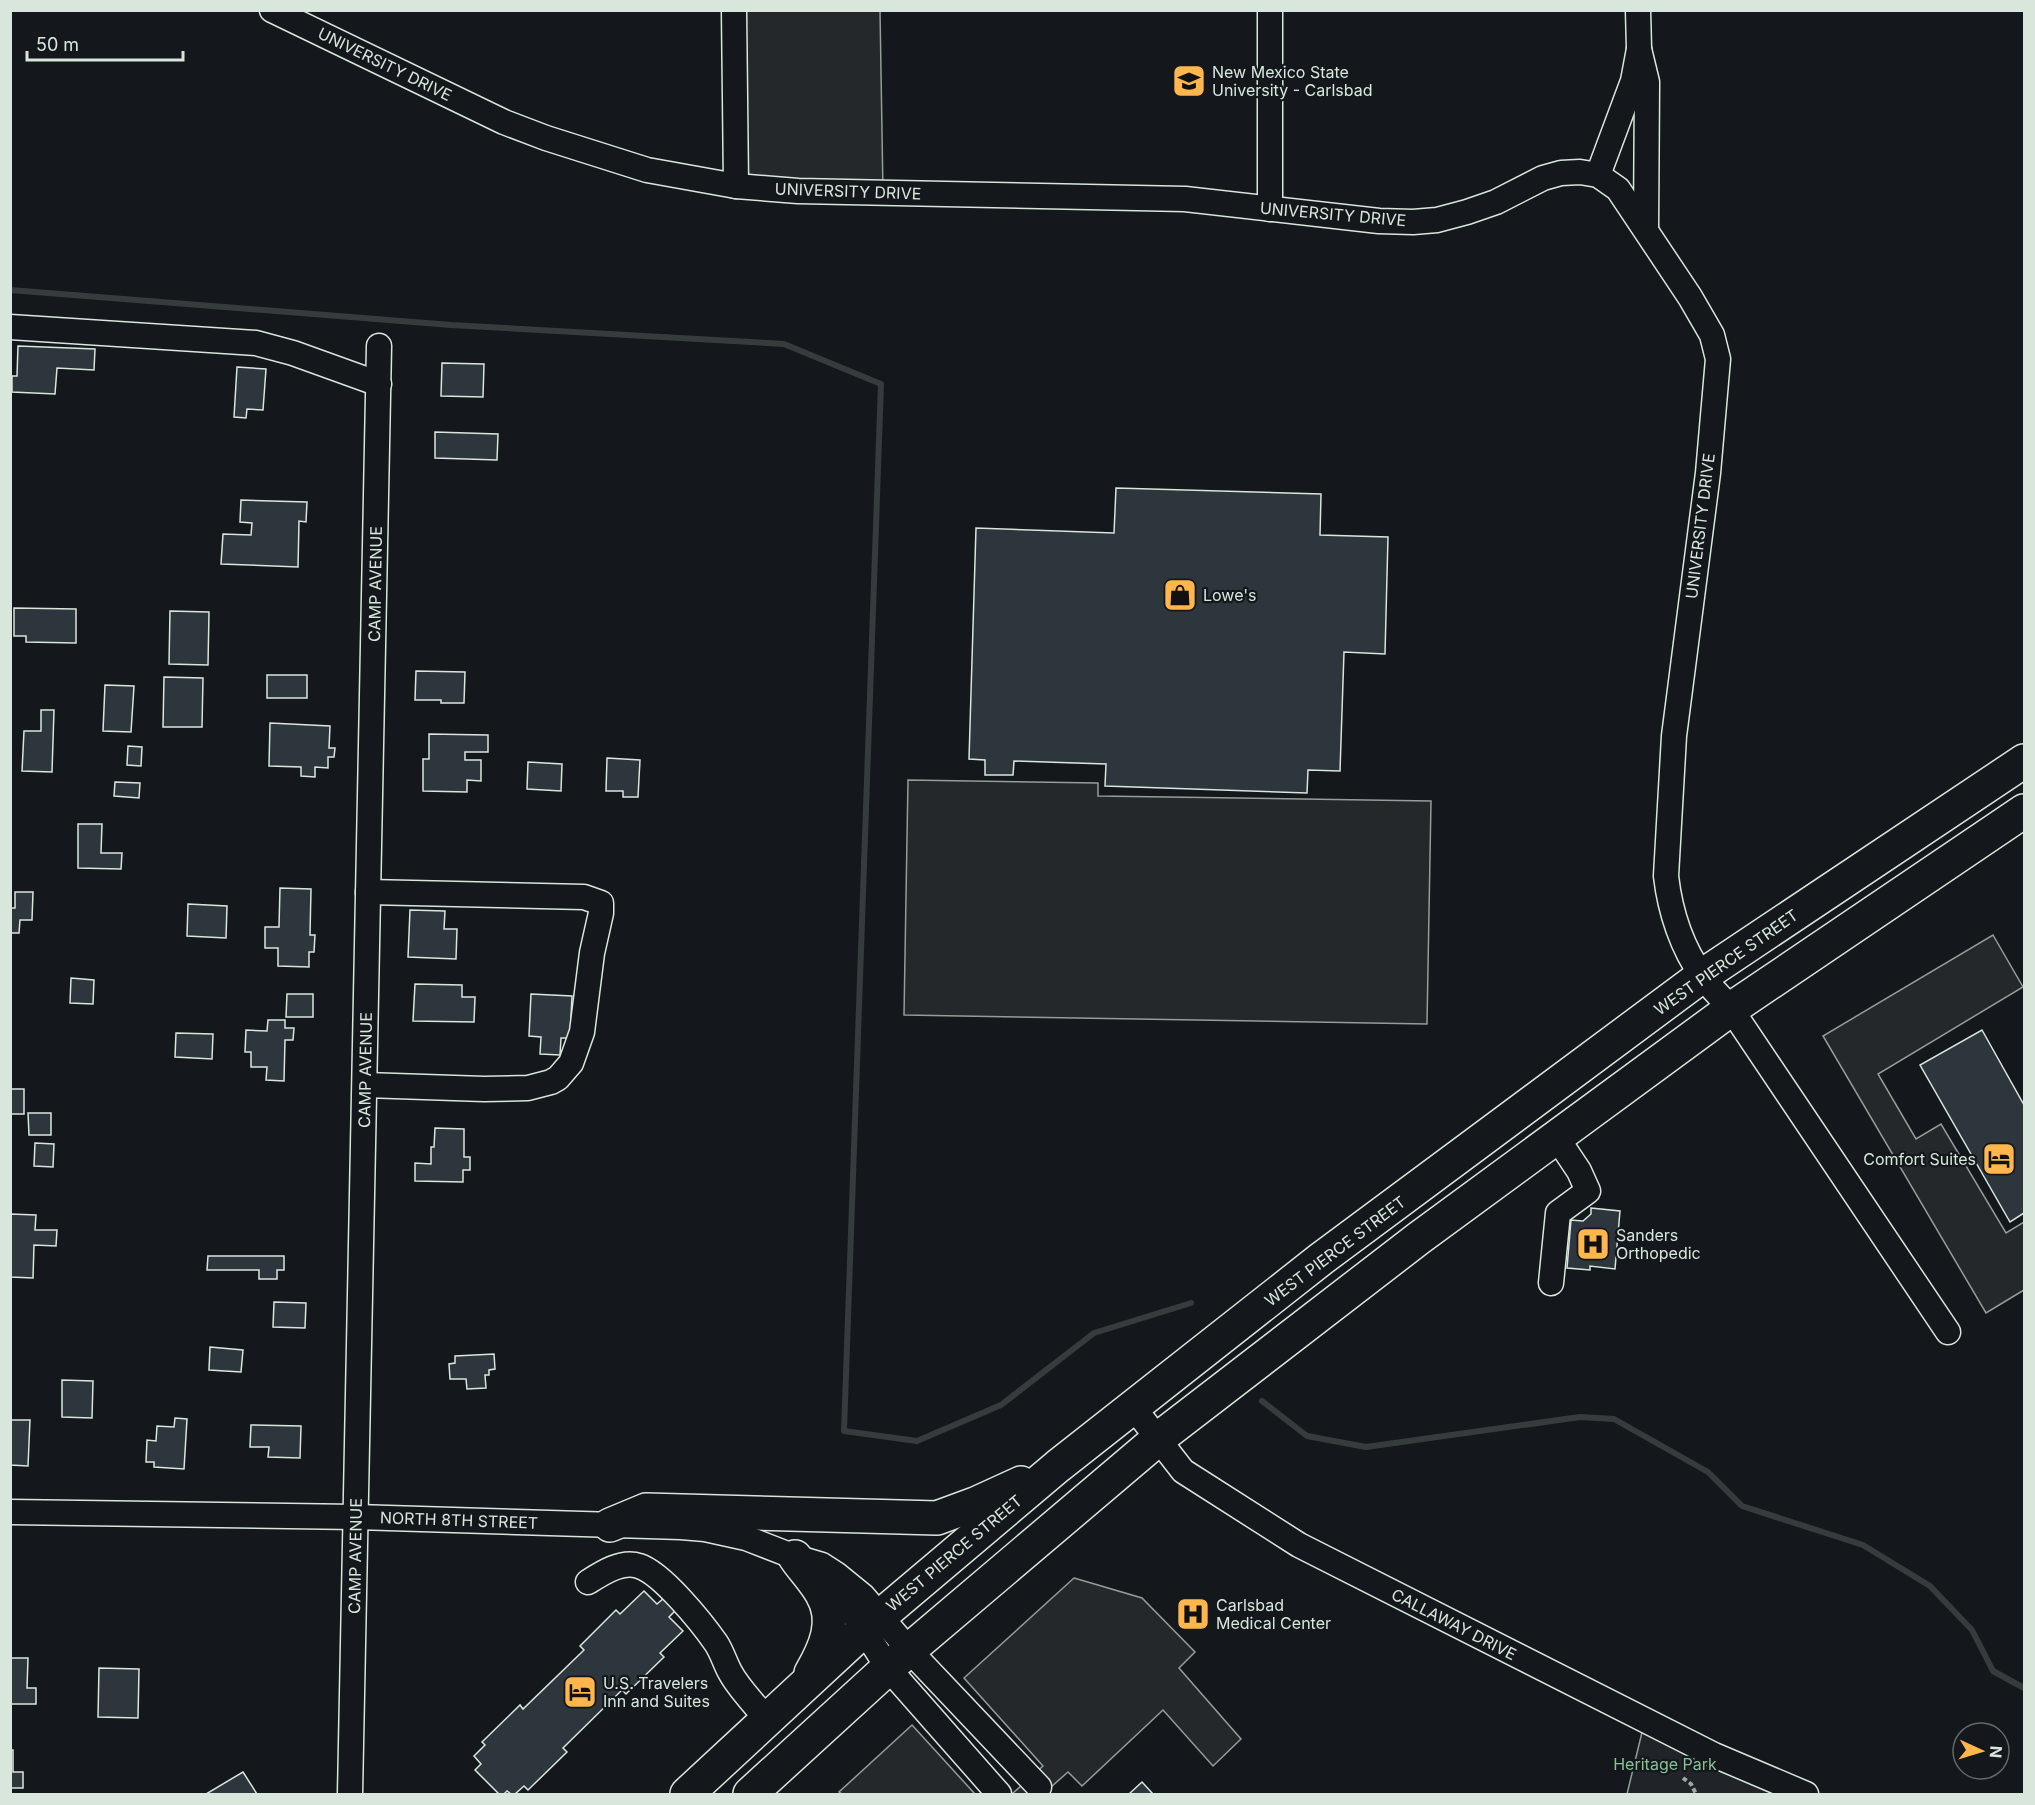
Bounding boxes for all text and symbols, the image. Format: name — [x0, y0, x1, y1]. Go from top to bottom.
street label: UNIVERSITY DRIVE — [315, 23, 455, 105]
scale bar — [27, 24, 183, 62]
text: 50 m — [36, 34, 79, 55]
place label: New Mexico State University - Carlsbad — [1212, 62, 1372, 100]
school or university icon: New Mexico State University - Carlsbad — [1171, 63, 1207, 99]
street label: UNIVERSITY DRIVE — [774, 178, 922, 204]
street label: UNIVERSITY DRIVE — [1259, 198, 1407, 230]
street label: UNIVERSITY DRIVE — [1681, 452, 1719, 600]
street label: CAMP AVENUE — [364, 526, 386, 642]
shop icon: Lowe's — [1162, 577, 1198, 613]
place label: Lowe's — [1203, 585, 1257, 605]
street label: WEST PIERCE STREET — [1650, 905, 1802, 1019]
street label: CAMP AVENUE — [354, 1012, 376, 1128]
hotel icon: Comfort Suites — [1981, 1141, 2017, 1177]
place label: Comfort Suites — [1863, 1149, 1976, 1169]
street label: WEST PIERCE STREET — [1261, 1192, 1409, 1310]
place label: Sanders Orthopedic — [1616, 1225, 1701, 1263]
hospital icon: Sanders Orthopedic — [1575, 1226, 1611, 1262]
street label: WEST PIERCE STREET — [882, 1490, 1026, 1616]
street label: CAMP AVENUE — [344, 1498, 366, 1614]
street label: NORTH 8TH STREET — [380, 1507, 538, 1533]
street label: CALLAWAY DRIVE — [1388, 1584, 1520, 1664]
place label: Carlsbad Medical Center — [1216, 1595, 1331, 1633]
hospital icon: Carlsbad Medical Center — [1175, 1596, 1211, 1632]
place label: U.S. Travelers Inn and Suites — [603, 1673, 710, 1711]
hotel icon: U.S. Travelers Inn and Suites — [562, 1674, 598, 1710]
north arrow — [1951, 1721, 2011, 1781]
text: N — [1986, 1745, 2006, 1759]
park label: Heritage Park — [1613, 1754, 1717, 1774]

